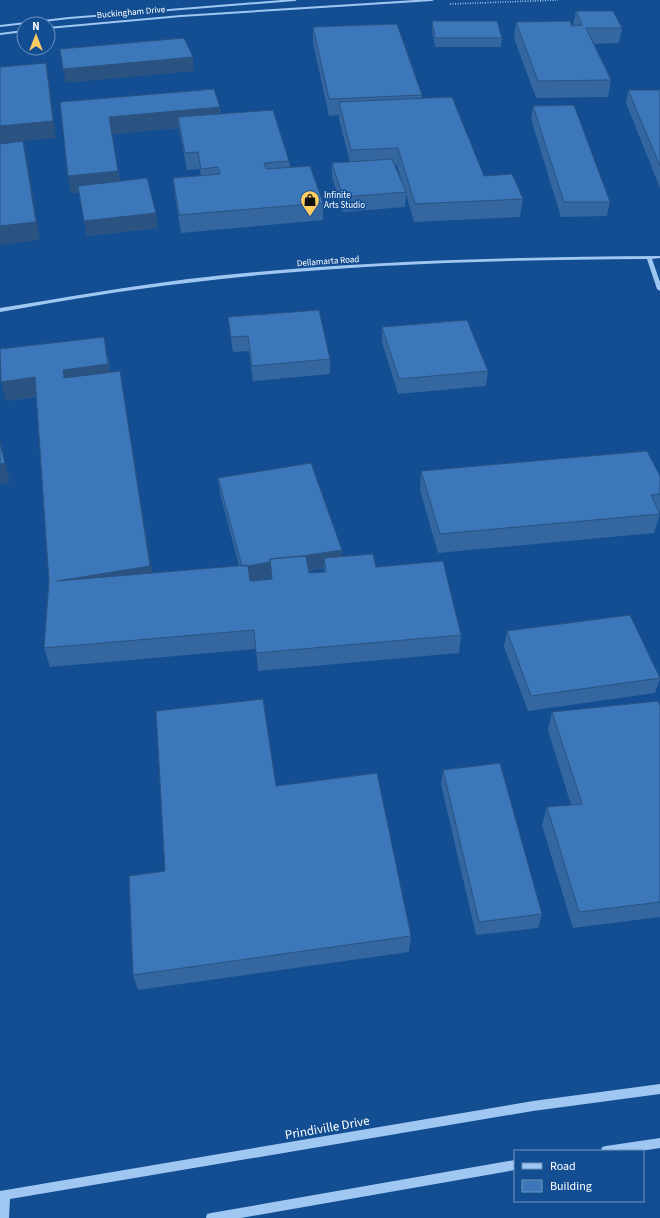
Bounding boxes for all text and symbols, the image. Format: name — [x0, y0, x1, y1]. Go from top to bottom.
street label: Buckingham Drive — [96, 3, 166, 22]
north arrow — [16, 16, 56, 56]
text: N — [32, 19, 40, 34]
shop icon: Infinite Arts Studio — [299, 189, 321, 217]
place label: Infinite Arts Studio — [324, 189, 365, 212]
street label: Dellamarta Road — [296, 253, 360, 270]
street label: Prindiville Drive — [283, 1112, 371, 1144]
legend — [514, 1150, 644, 1202]
text: Road — [550, 1158, 576, 1175]
text: Building — [550, 1178, 592, 1195]

